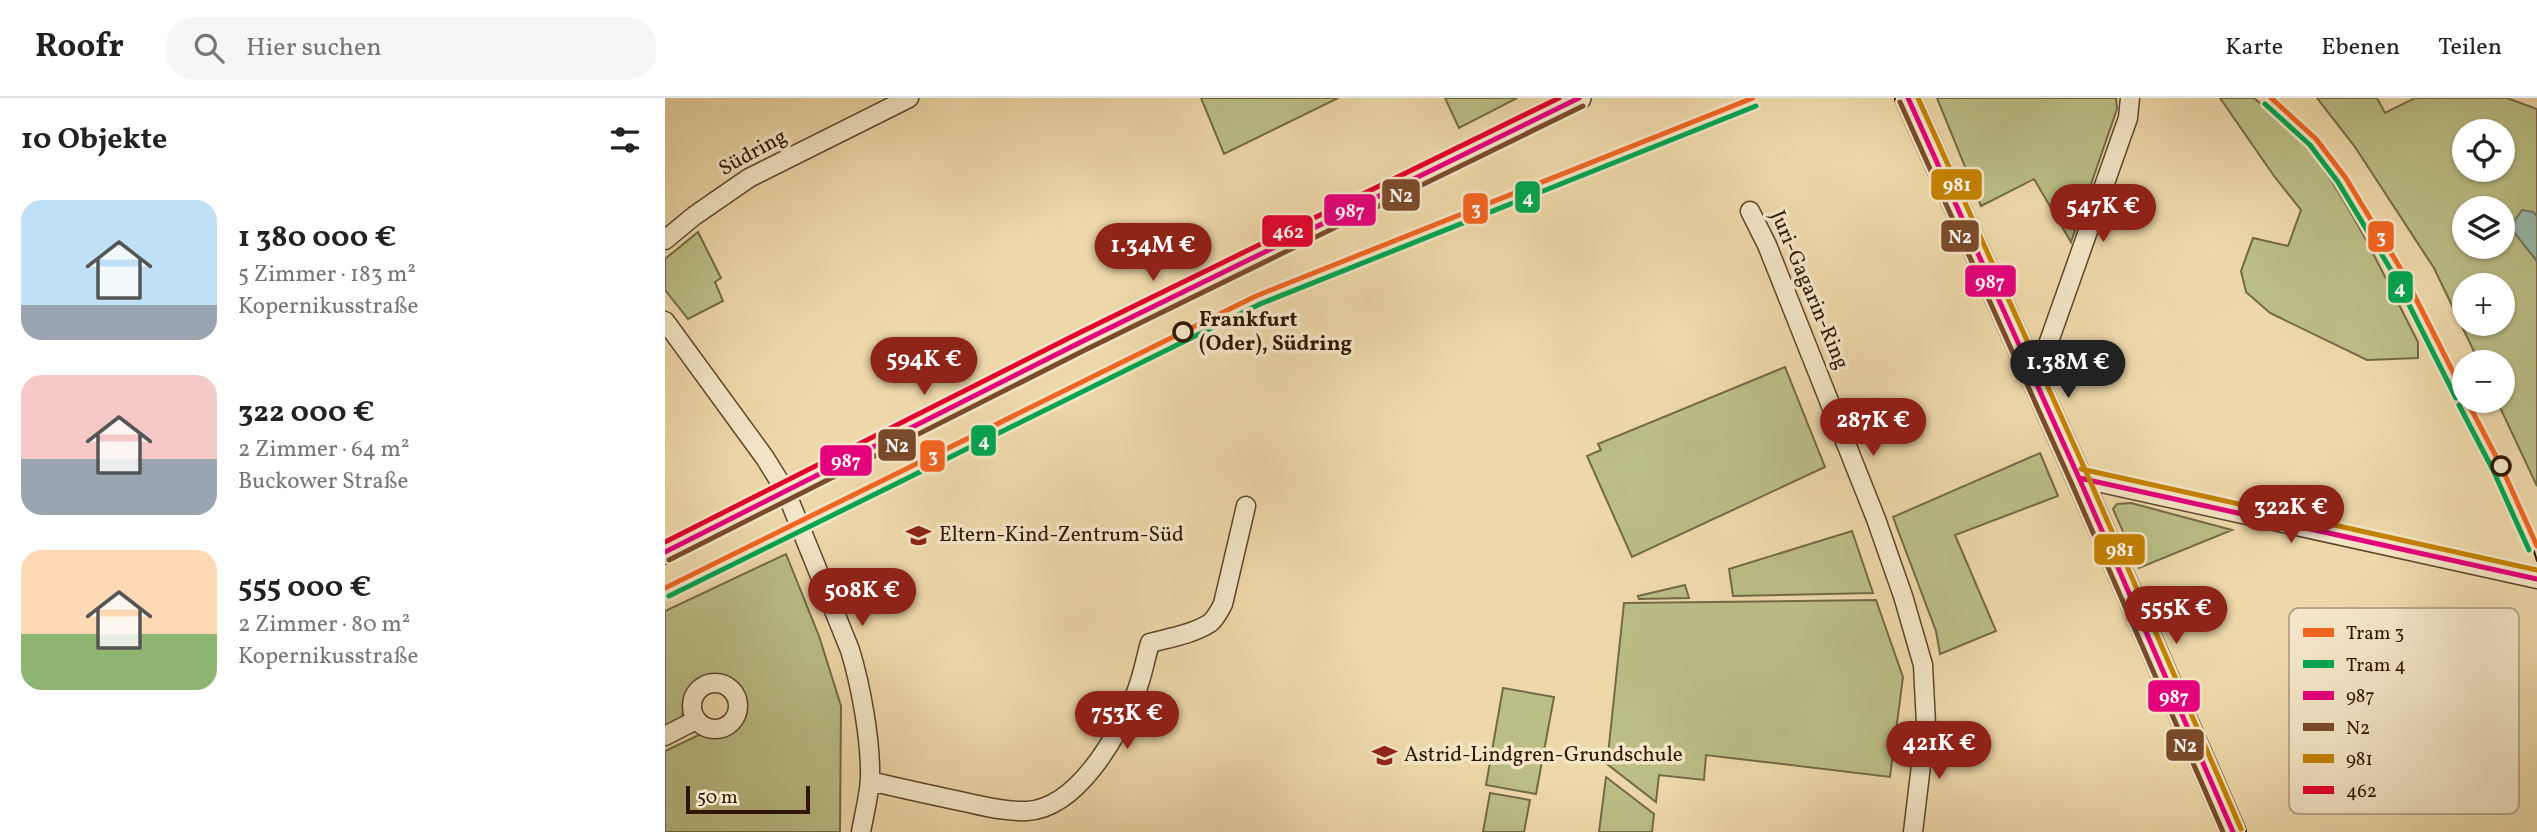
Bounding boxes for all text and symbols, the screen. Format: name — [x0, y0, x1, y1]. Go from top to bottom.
search box — [166, 17, 656, 80]
text: Roofr — [35, 25, 124, 71]
icon: search — [190, 29, 228, 67]
text: Hier suchen — [246, 30, 382, 66]
text: Karte — [2225, 31, 2283, 65]
text: Ebenen — [2321, 31, 2400, 65]
text: Teilen — [2438, 31, 2502, 65]
text: 10 Objekte — [21, 119, 167, 161]
map controls — [2452, 119, 2515, 413]
button: locate — [2452, 119, 2515, 182]
icon: filters — [606, 121, 644, 159]
street label: Südring — [714, 122, 792, 184]
line badge: 981 — [1930, 168, 1983, 201]
text: 981 — [1943, 173, 1971, 199]
line badge: N2 — [1381, 178, 1421, 212]
line badge: 4 — [1514, 180, 1541, 214]
text: N2 — [1389, 184, 1413, 210]
pin: 547K € — [2046, 184, 2160, 244]
text: 4 — [1522, 186, 1534, 212]
text: 547K € — [2066, 191, 2140, 223]
line badge: 3 — [1462, 192, 1489, 225]
line badge: 987 — [1323, 193, 1377, 227]
button: layers — [2452, 196, 2515, 259]
text: 3 — [1471, 197, 1481, 223]
text: 987 — [1335, 199, 1365, 225]
street label: Juri-Gagarin-Ring — [1762, 206, 1856, 374]
line badge: 462 — [1261, 214, 1314, 248]
text: 1 380 000 € — [238, 217, 396, 259]
line badge: N2 — [1940, 219, 1980, 253]
text: 462 — [1272, 220, 1304, 246]
line badge: 3 — [2367, 220, 2395, 253]
pin: 1.34M € — [1088, 223, 1218, 283]
text: N2 — [1948, 225, 1972, 251]
text: 3 — [2376, 225, 2386, 251]
icon: home — [77, 228, 161, 312]
text: 1.34M € — [1111, 230, 1195, 262]
text: 5 Zimmer · 183 m² — [238, 259, 416, 291]
line badge: 987 — [1964, 264, 2017, 298]
text: 987 — [1975, 270, 2005, 296]
line badge: 4 — [2387, 270, 2414, 304]
button: + — [2452, 273, 2515, 336]
text: 4 — [2394, 276, 2406, 302]
text: Kopernikusstraße — [238, 291, 418, 323]
place label: Frankfurt (Oder), Südring — [1199, 306, 1352, 359]
marker: Frankfurt (Oder), Südring — [1173, 322, 1193, 342]
pin: 594K € — [867, 338, 981, 397]
pin: 1.38M € — [2003, 341, 2133, 400]
text: 594K € — [886, 344, 962, 376]
text: 1.38M € — [2026, 347, 2110, 379]
button: − — [2452, 350, 2515, 413]
text: 322 000 € — [238, 392, 375, 434]
pin: 287K € — [1816, 398, 1930, 458]
icon: home — [77, 403, 161, 487]
text: 287K € — [1836, 405, 1910, 437]
line badge: 4 — [970, 424, 997, 457]
line badge: N2 — [877, 428, 917, 462]
text: 4 — [978, 429, 990, 455]
text: 2 Zimmer · 64 m² — [238, 434, 410, 466]
text: N2 — [885, 434, 909, 460]
line badge: 3 — [919, 439, 946, 473]
line badge: 987 — [819, 444, 873, 477]
text: 3 — [928, 444, 938, 470]
text: 987 — [831, 449, 861, 475]
unlabelled marker — [2491, 456, 2511, 476]
text: Buckower Straße — [238, 466, 408, 498]
pin: 322K € — [2234, 486, 2348, 545]
text: 322K € — [2254, 492, 2328, 524]
school or university icon: Eltern-Kind-Zentrum-Süd — [905, 521, 933, 549]
place label: Eltern-Kind-Zentrum-Süd — [939, 521, 1184, 550]
line badge: 981 — [2093, 533, 2146, 566]
text: 981 — [2106, 538, 2134, 564]
text: 555 000 € — [238, 567, 371, 609]
pin: 508K € — [805, 568, 919, 628]
text: 508K € — [824, 575, 900, 607]
icon: home — [77, 578, 161, 662]
pin: 555K € — [2119, 587, 2233, 646]
text: 555K € — [2140, 593, 2212, 625]
legend — [2289, 608, 2519, 814]
text: 2 Zimmer · 80 m² — [238, 609, 410, 641]
text: Tram 3 — [2346, 621, 2404, 647]
text: Kopernikusstraße — [238, 641, 418, 673]
text: Tram 4 — [2346, 653, 2406, 679]
line badge: 987 — [2147, 679, 2201, 713]
text: 987 — [2346, 684, 2375, 710]
text: 987 — [2159, 685, 2189, 711]
pin: 753K € — [1070, 692, 1184, 751]
text: 753K € — [1091, 698, 1163, 730]
text: N2 — [2346, 716, 2370, 742]
pin: 421K € — [1882, 722, 1996, 781]
text: 421K € — [1902, 728, 1976, 760]
line badge: N2 — [2165, 728, 2205, 762]
text: N2 — [2173, 734, 2197, 760]
school or university icon: Astrid-Lindgren-Grundschule — [1370, 741, 1398, 769]
place label: Astrid-Lindgren-Grundschule — [1404, 741, 1683, 770]
text: 981 — [2346, 747, 2373, 773]
text: 462 — [2346, 779, 2377, 805]
scale bar — [686, 783, 810, 815]
text: 50 m — [697, 785, 738, 811]

